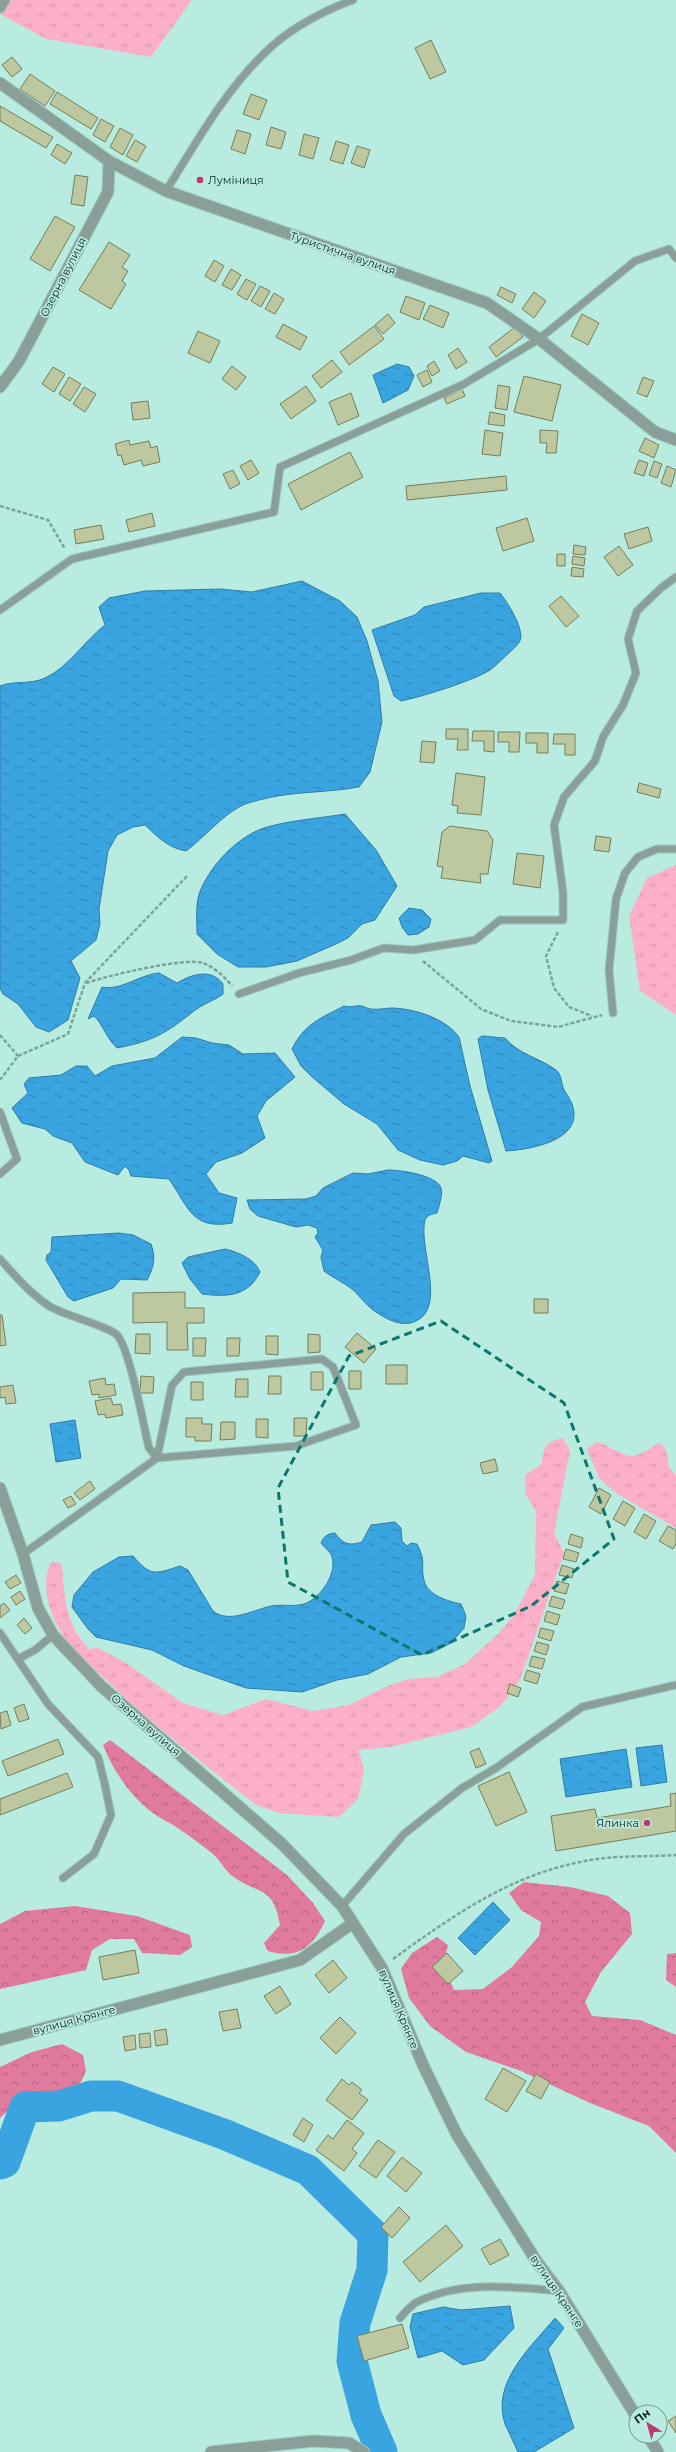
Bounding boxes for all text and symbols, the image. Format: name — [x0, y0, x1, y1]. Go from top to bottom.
place label: Луміниця — [208, 173, 264, 187]
marker: Луміниця — [195, 175, 205, 185]
street label: Туристична вулиця — [288, 228, 398, 278]
street label: Озерна вулиця — [37, 235, 89, 319]
street label: Озерна вулиця — [108, 1691, 184, 1759]
place label: Ялинка — [596, 1816, 639, 1830]
marker: Ялинка — [642, 1818, 652, 1828]
street label: вулиця Крянге — [376, 1967, 422, 2051]
street label: вулиця Крянге — [31, 2002, 117, 2038]
street label: вулиця Крянге — [527, 2252, 587, 2330]
north arrow — [628, 2404, 668, 2444]
text: Пн — [631, 2405, 653, 2427]

